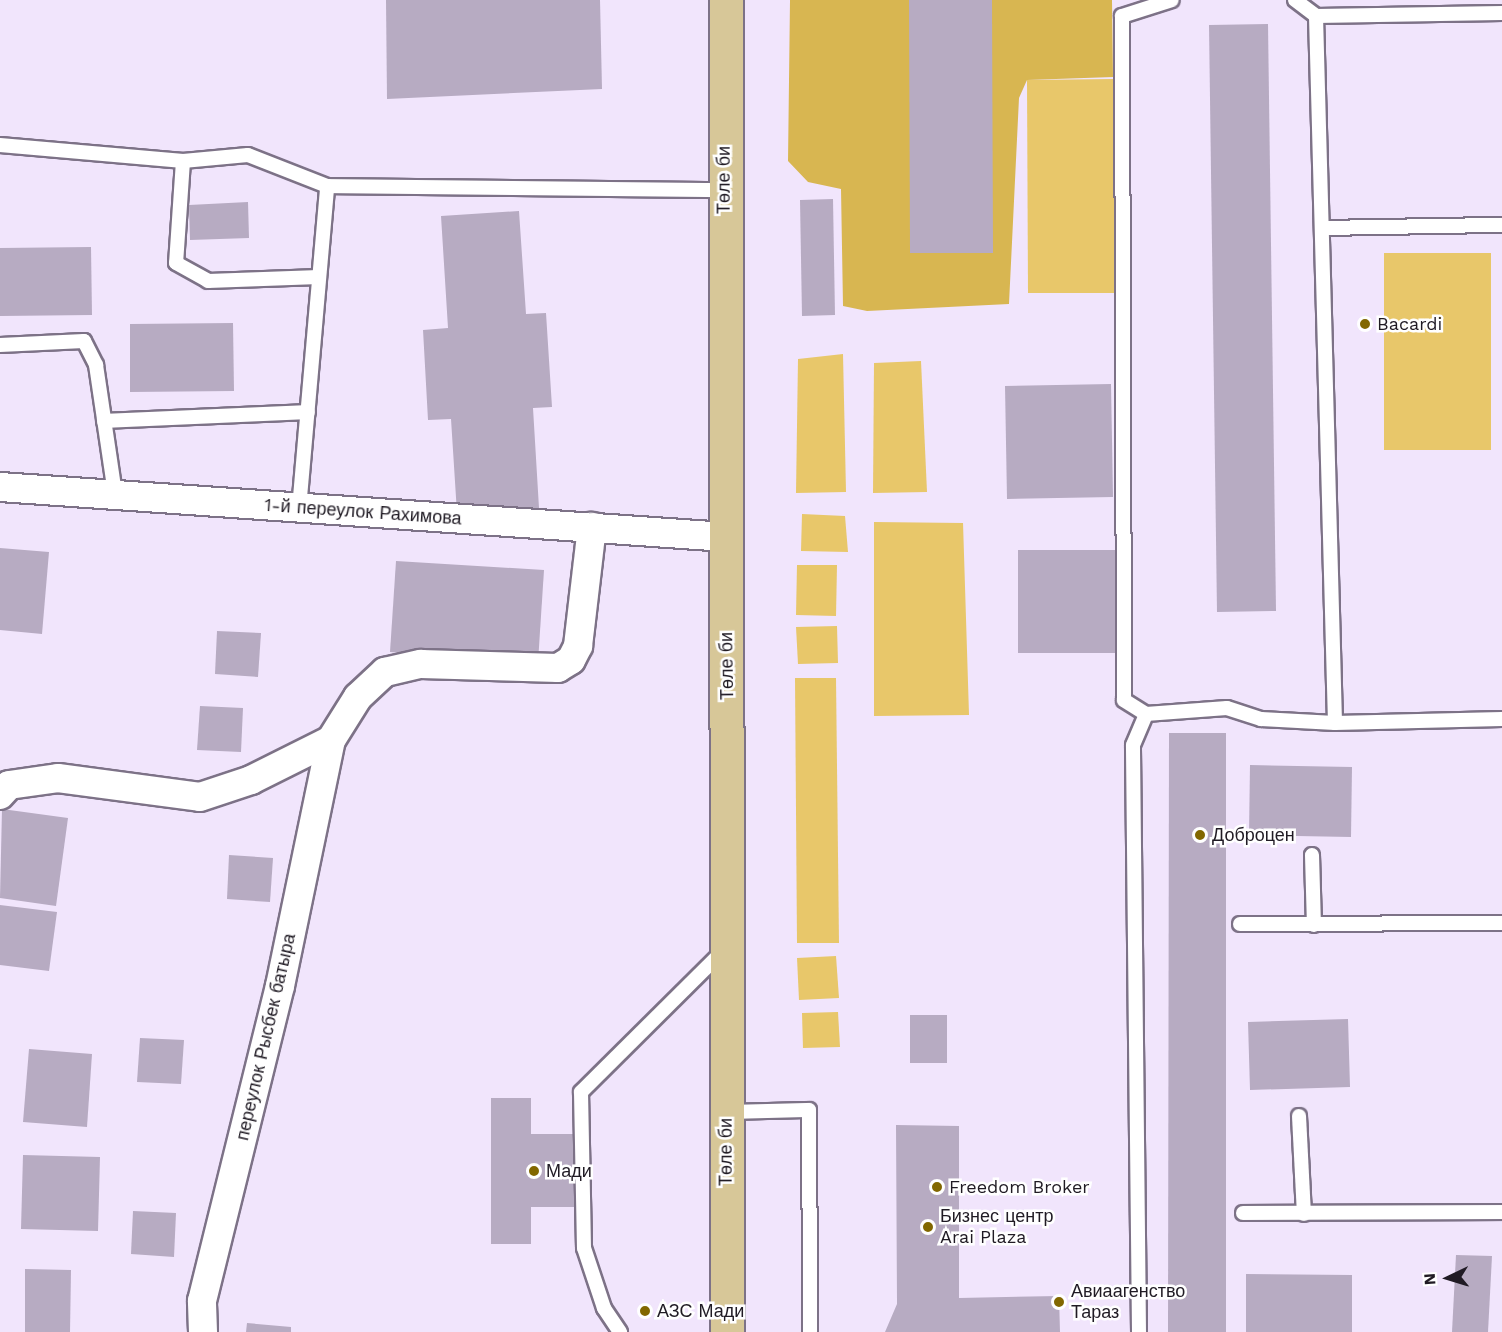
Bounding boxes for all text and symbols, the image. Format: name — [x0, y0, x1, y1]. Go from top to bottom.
street label: Төле би — [713, 146, 735, 214]
place label: Bacardi — [1377, 313, 1442, 335]
marker: Bacardi — [1358, 317, 1372, 331]
street label: 1-й переулок Рахимова — [264, 494, 462, 530]
street label: Төле би — [716, 632, 738, 700]
place label: Доброцен — [1212, 824, 1295, 846]
marker: Доброцен — [1193, 828, 1207, 842]
street label: переулок Рысбек батыра — [232, 931, 300, 1143]
street label: Төле би — [715, 1118, 737, 1186]
place label: Мади — [546, 1160, 592, 1182]
marker: Мади — [527, 1164, 541, 1178]
place label: Freedom Broker — [949, 1176, 1090, 1198]
marker: Freedom Broker — [930, 1180, 944, 1194]
place label: Бизнес центр Arai Plaza — [940, 1206, 1054, 1248]
marker: Бизнес центр Arai Plaza — [921, 1220, 935, 1234]
north arrow — [1418, 1248, 1478, 1308]
text: N — [1420, 1273, 1439, 1286]
place label: Авиаагенство Тараз — [1071, 1281, 1185, 1324]
marker: Авиаагенство Тараз — [1052, 1295, 1066, 1309]
place label: АЗС Мади — [657, 1300, 744, 1322]
marker: АЗС Мади — [638, 1304, 652, 1318]

